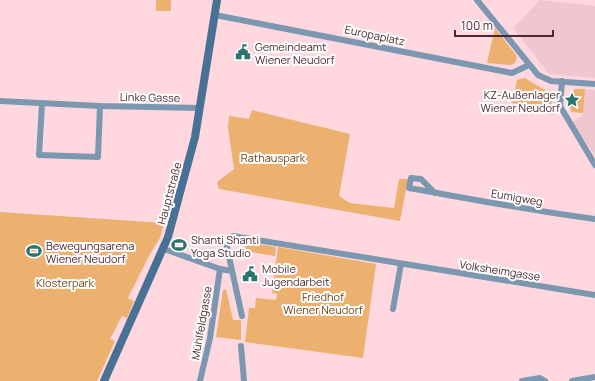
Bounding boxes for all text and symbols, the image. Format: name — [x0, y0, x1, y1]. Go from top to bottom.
scale bar — [455, 12, 553, 38]
text: 100 m — [461, 17, 493, 34]
street label: Europaplatz — [344, 21, 407, 49]
place label: Gemeindeamt Wiener Neudorf — [255, 39, 334, 67]
public building icon: Gemeindeamt Wiener Neudorf — [234, 43, 252, 61]
place label: KZ-Außenlager Wiener Neudorf — [481, 87, 560, 115]
street label: Linke Gasse — [120, 89, 181, 105]
place icon: KZ-Außenlager Wiener Neudorf — [563, 91, 581, 109]
park label: Rathauspark — [241, 150, 306, 165]
street label: Hauptstraße — [153, 160, 185, 226]
street label: Eumigweg — [490, 185, 544, 209]
place label: Shanti Shanti Yoga Studio — [191, 232, 259, 260]
sports icon: Shanti Shanti Yoga Studio — [170, 236, 188, 254]
place label: Bewegungsarena Wiener Neudorf — [46, 238, 134, 266]
sports icon: Bewegungsarena Wiener Neudorf — [25, 242, 43, 260]
street label: Volksheimgasse — [459, 256, 542, 284]
place label: Mobile Jugendarbeit — [262, 261, 329, 289]
public building icon: Mobile Jugendarbeit — [241, 265, 259, 283]
park label: Klosterpark — [36, 275, 95, 290]
street label: Mühlfeldgasse — [187, 284, 215, 361]
park label: Friedhof Wiener Neudorf — [283, 289, 363, 317]

